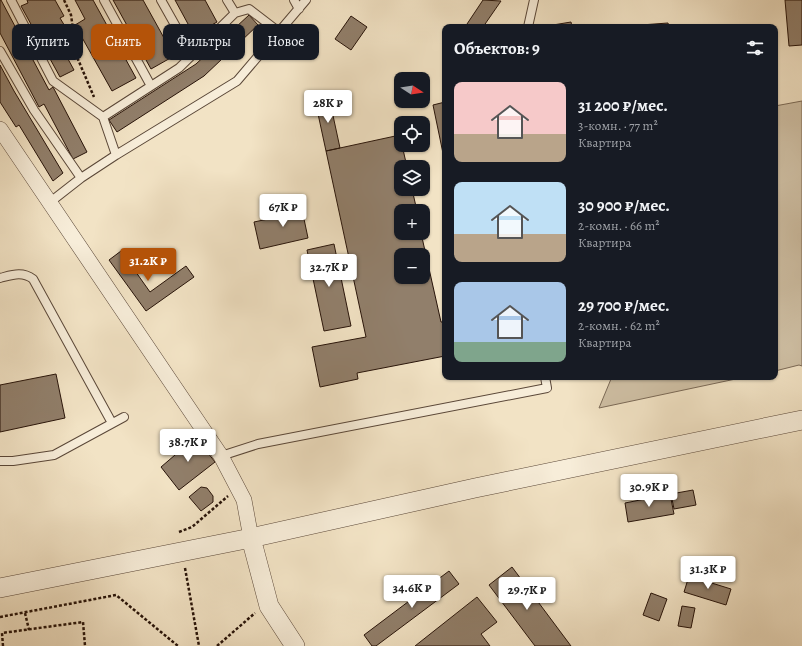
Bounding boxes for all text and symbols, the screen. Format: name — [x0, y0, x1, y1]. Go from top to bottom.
chip: Купить — [12, 24, 83, 60]
chip: Снять — [91, 24, 155, 60]
chip: Фильтры — [163, 24, 245, 60]
chip: Новое — [253, 24, 319, 60]
text: Объектов: 9 — [454, 37, 540, 60]
icon: filters — [744, 37, 766, 59]
north arrow — [394, 72, 430, 108]
map controls — [394, 72, 430, 284]
pin: 28K ₽ — [300, 90, 356, 124]
text: 28K ₽ — [313, 94, 343, 111]
text: 31 200 ₽/мес. — [578, 94, 668, 117]
icon: home — [486, 98, 534, 146]
button: locate — [394, 116, 430, 152]
text: 3-комн. · 77 m² — [578, 117, 658, 134]
text: Квартира — [578, 134, 632, 151]
button: layers — [394, 160, 430, 196]
pin: 67K ₽ — [255, 194, 311, 228]
text: 30 900 ₽/мес. — [578, 194, 670, 217]
text: 67K ₽ — [268, 198, 298, 215]
icon: home — [486, 198, 534, 246]
button: + — [394, 204, 430, 240]
text: 2-комн. · 66 m² — [578, 217, 660, 234]
text: Квартира — [578, 234, 632, 251]
pin: 31.2K ₽ — [111, 248, 185, 282]
button: − — [394, 248, 430, 284]
text: 31.2K ₽ — [129, 252, 167, 269]
pin: 32.7K ₽ — [292, 254, 366, 288]
text: 32.7K ₽ — [310, 258, 348, 275]
text: 29 700 ₽/мес. — [578, 294, 670, 317]
icon: home — [486, 298, 534, 346]
text: 2-комн. · 62 m² — [578, 317, 660, 334]
text: Квартира — [578, 334, 632, 351]
pin: 38.7K ₽ — [151, 429, 225, 463]
text: 38.7K ₽ — [169, 433, 207, 450]
pin: 30.9K ₽ — [612, 474, 686, 508]
text: 30.9K ₽ — [629, 478, 669, 495]
pin: 31.3K ₽ — [671, 556, 745, 590]
text: 31.3K ₽ — [690, 560, 726, 577]
pin: 34.6K ₽ — [375, 575, 449, 609]
pin: 29.7K ₽ — [490, 577, 564, 611]
text: 34.6K ₽ — [393, 579, 431, 596]
text: 29.7K ₽ — [508, 581, 546, 598]

